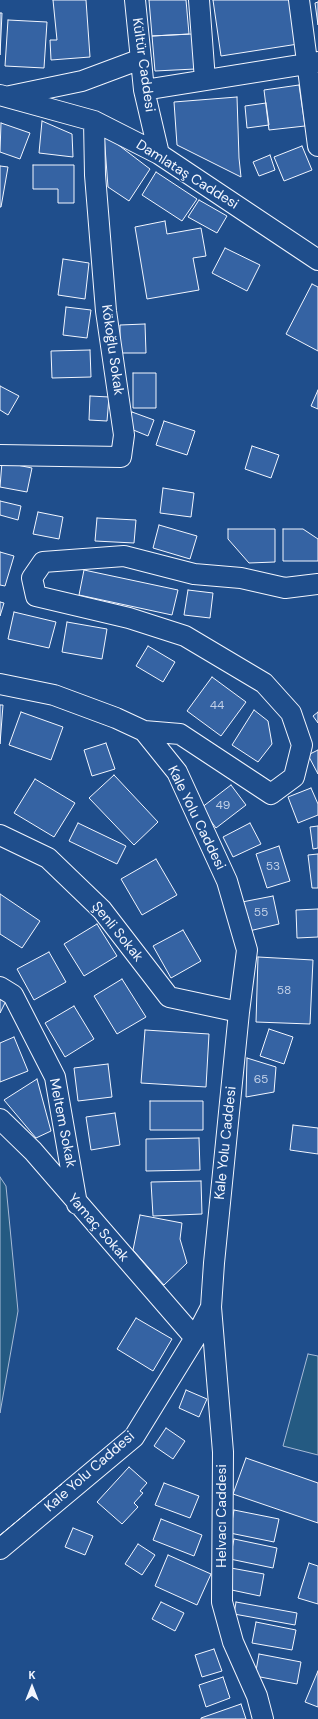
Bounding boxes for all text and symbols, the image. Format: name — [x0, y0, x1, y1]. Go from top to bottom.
street label: Kültür Caddesi — [128, 17, 158, 113]
street label: Damlataş Caddesi — [133, 137, 241, 213]
street label: Kökoğlu Sokak — [97, 304, 127, 396]
house number: 44 — [210, 699, 224, 713]
street label: Kale Yolu Caddesi — [163, 763, 229, 873]
house number: 49 — [216, 799, 230, 813]
house number: 53 — [266, 860, 280, 874]
street label: Şenli Sokak — [88, 899, 146, 965]
house number: 55 — [254, 906, 268, 920]
house number: 58 — [277, 984, 291, 998]
house number: 65 — [254, 1073, 268, 1087]
street label: Meltem Sokak — [45, 1077, 79, 1169]
street label: Kale Yolu Caddesi — [212, 1085, 240, 1201]
street label: Yamaç Sokak — [64, 1191, 132, 1265]
street label: Kale Yolu Caddesi — [42, 1428, 138, 1516]
street label: Helvacı Caddesi — [214, 1464, 230, 1568]
north arrow — [12, 1667, 52, 1707]
text: K — [28, 1668, 36, 1682]

